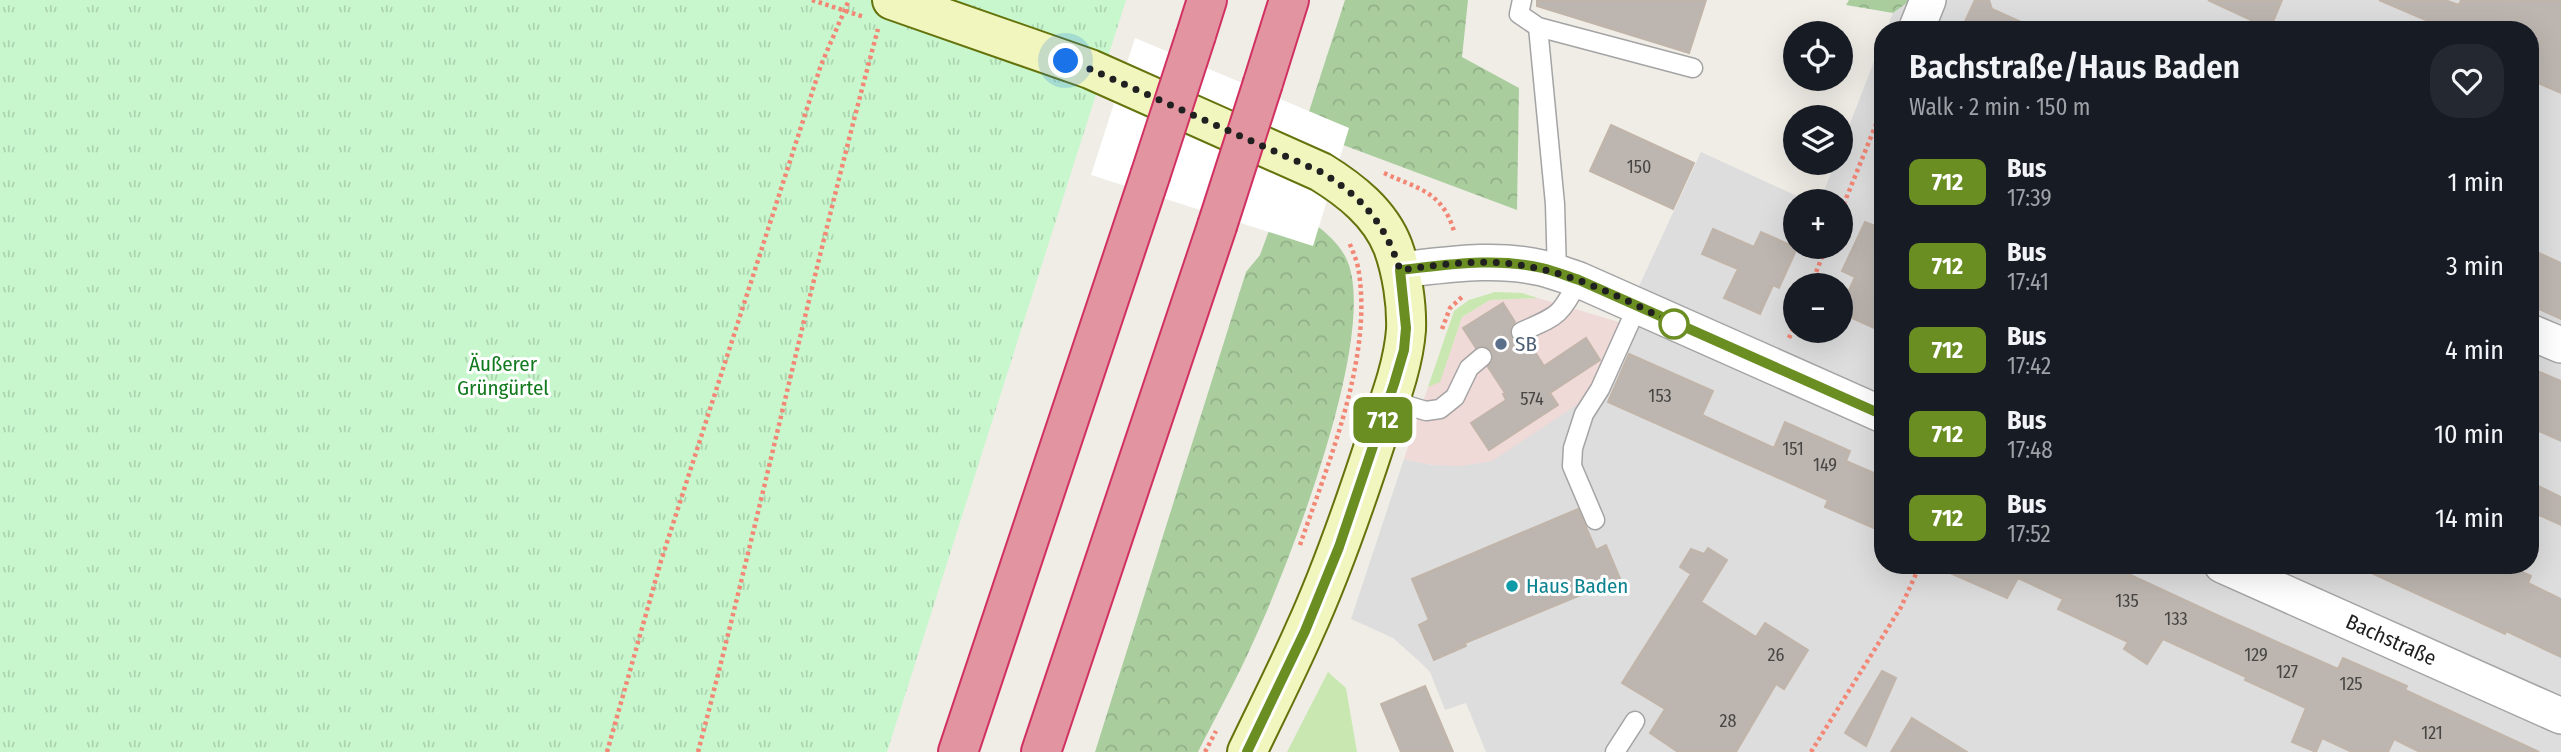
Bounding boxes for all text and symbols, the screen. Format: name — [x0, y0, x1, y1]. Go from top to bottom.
map controls — [1783, 21, 1853, 343]
button: locate — [1783, 21, 1853, 91]
your location — [1048, 43, 1083, 78]
button: heart — [2430, 44, 2504, 118]
text: Bachstraße/Haus Baden — [1909, 47, 2240, 87]
text: Walk · 2 min · 150 m — [1909, 93, 2091, 121]
button: layers — [1783, 105, 1853, 175]
text: Bus — [2007, 153, 2046, 184]
house number: 150 — [1627, 156, 1651, 178]
text: 1 min — [2448, 167, 2504, 198]
text: 712 — [1932, 168, 1963, 196]
text: 17:39 — [2007, 184, 2052, 212]
button: + — [1783, 189, 1853, 259]
text: Bus — [2007, 237, 2046, 268]
text: 3 min — [2446, 251, 2504, 282]
text: 712 — [1932, 252, 1963, 280]
text: 17:41 — [2007, 268, 2049, 296]
button: − — [1783, 273, 1853, 343]
unlabelled marker — [1659, 309, 1689, 339]
text: Bus — [2007, 321, 2046, 352]
place label: SB — [1515, 331, 1537, 357]
text: 4 min — [2445, 335, 2504, 366]
marker: SB — [1493, 336, 1509, 352]
text: 712 — [1932, 336, 1963, 364]
park label: Äußerer Grüngürtel — [457, 351, 549, 401]
text: 17:42 — [2007, 352, 2051, 380]
house number: 153 — [1648, 385, 1672, 407]
house number: 574 — [1520, 388, 1544, 410]
line badge: 712 — [1343, 397, 1423, 443]
text: Bus — [2007, 405, 2046, 436]
text: 712 — [1367, 406, 1399, 434]
text: 10 min — [2434, 419, 2504, 450]
text: 712 — [1932, 420, 1963, 448]
text: 17:48 — [2007, 436, 2053, 464]
house number: 151 — [1782, 438, 1804, 460]
house number: 149 — [1813, 454, 1837, 476]
text: Bus — [2007, 489, 2046, 520]
text: 14 min — [2435, 503, 2504, 534]
text: 712 — [1932, 504, 1963, 532]
text: 17:52 — [2007, 520, 2051, 548]
place label: Haus Baden — [1526, 573, 1628, 599]
marker: Haus Baden — [1504, 578, 1520, 594]
house number: 135 — [2115, 590, 2139, 612]
house number: 133 — [2164, 608, 2188, 630]
street label: Bachstraße — [2342, 609, 2440, 671]
house number: 26 — [1768, 644, 1785, 666]
house number: 129 — [2244, 644, 2268, 666]
house number: 127 — [2276, 661, 2298, 683]
house number: 125 — [2339, 673, 2363, 695]
house number: 28 — [1720, 710, 1736, 732]
house number: 121 — [2421, 722, 2443, 744]

